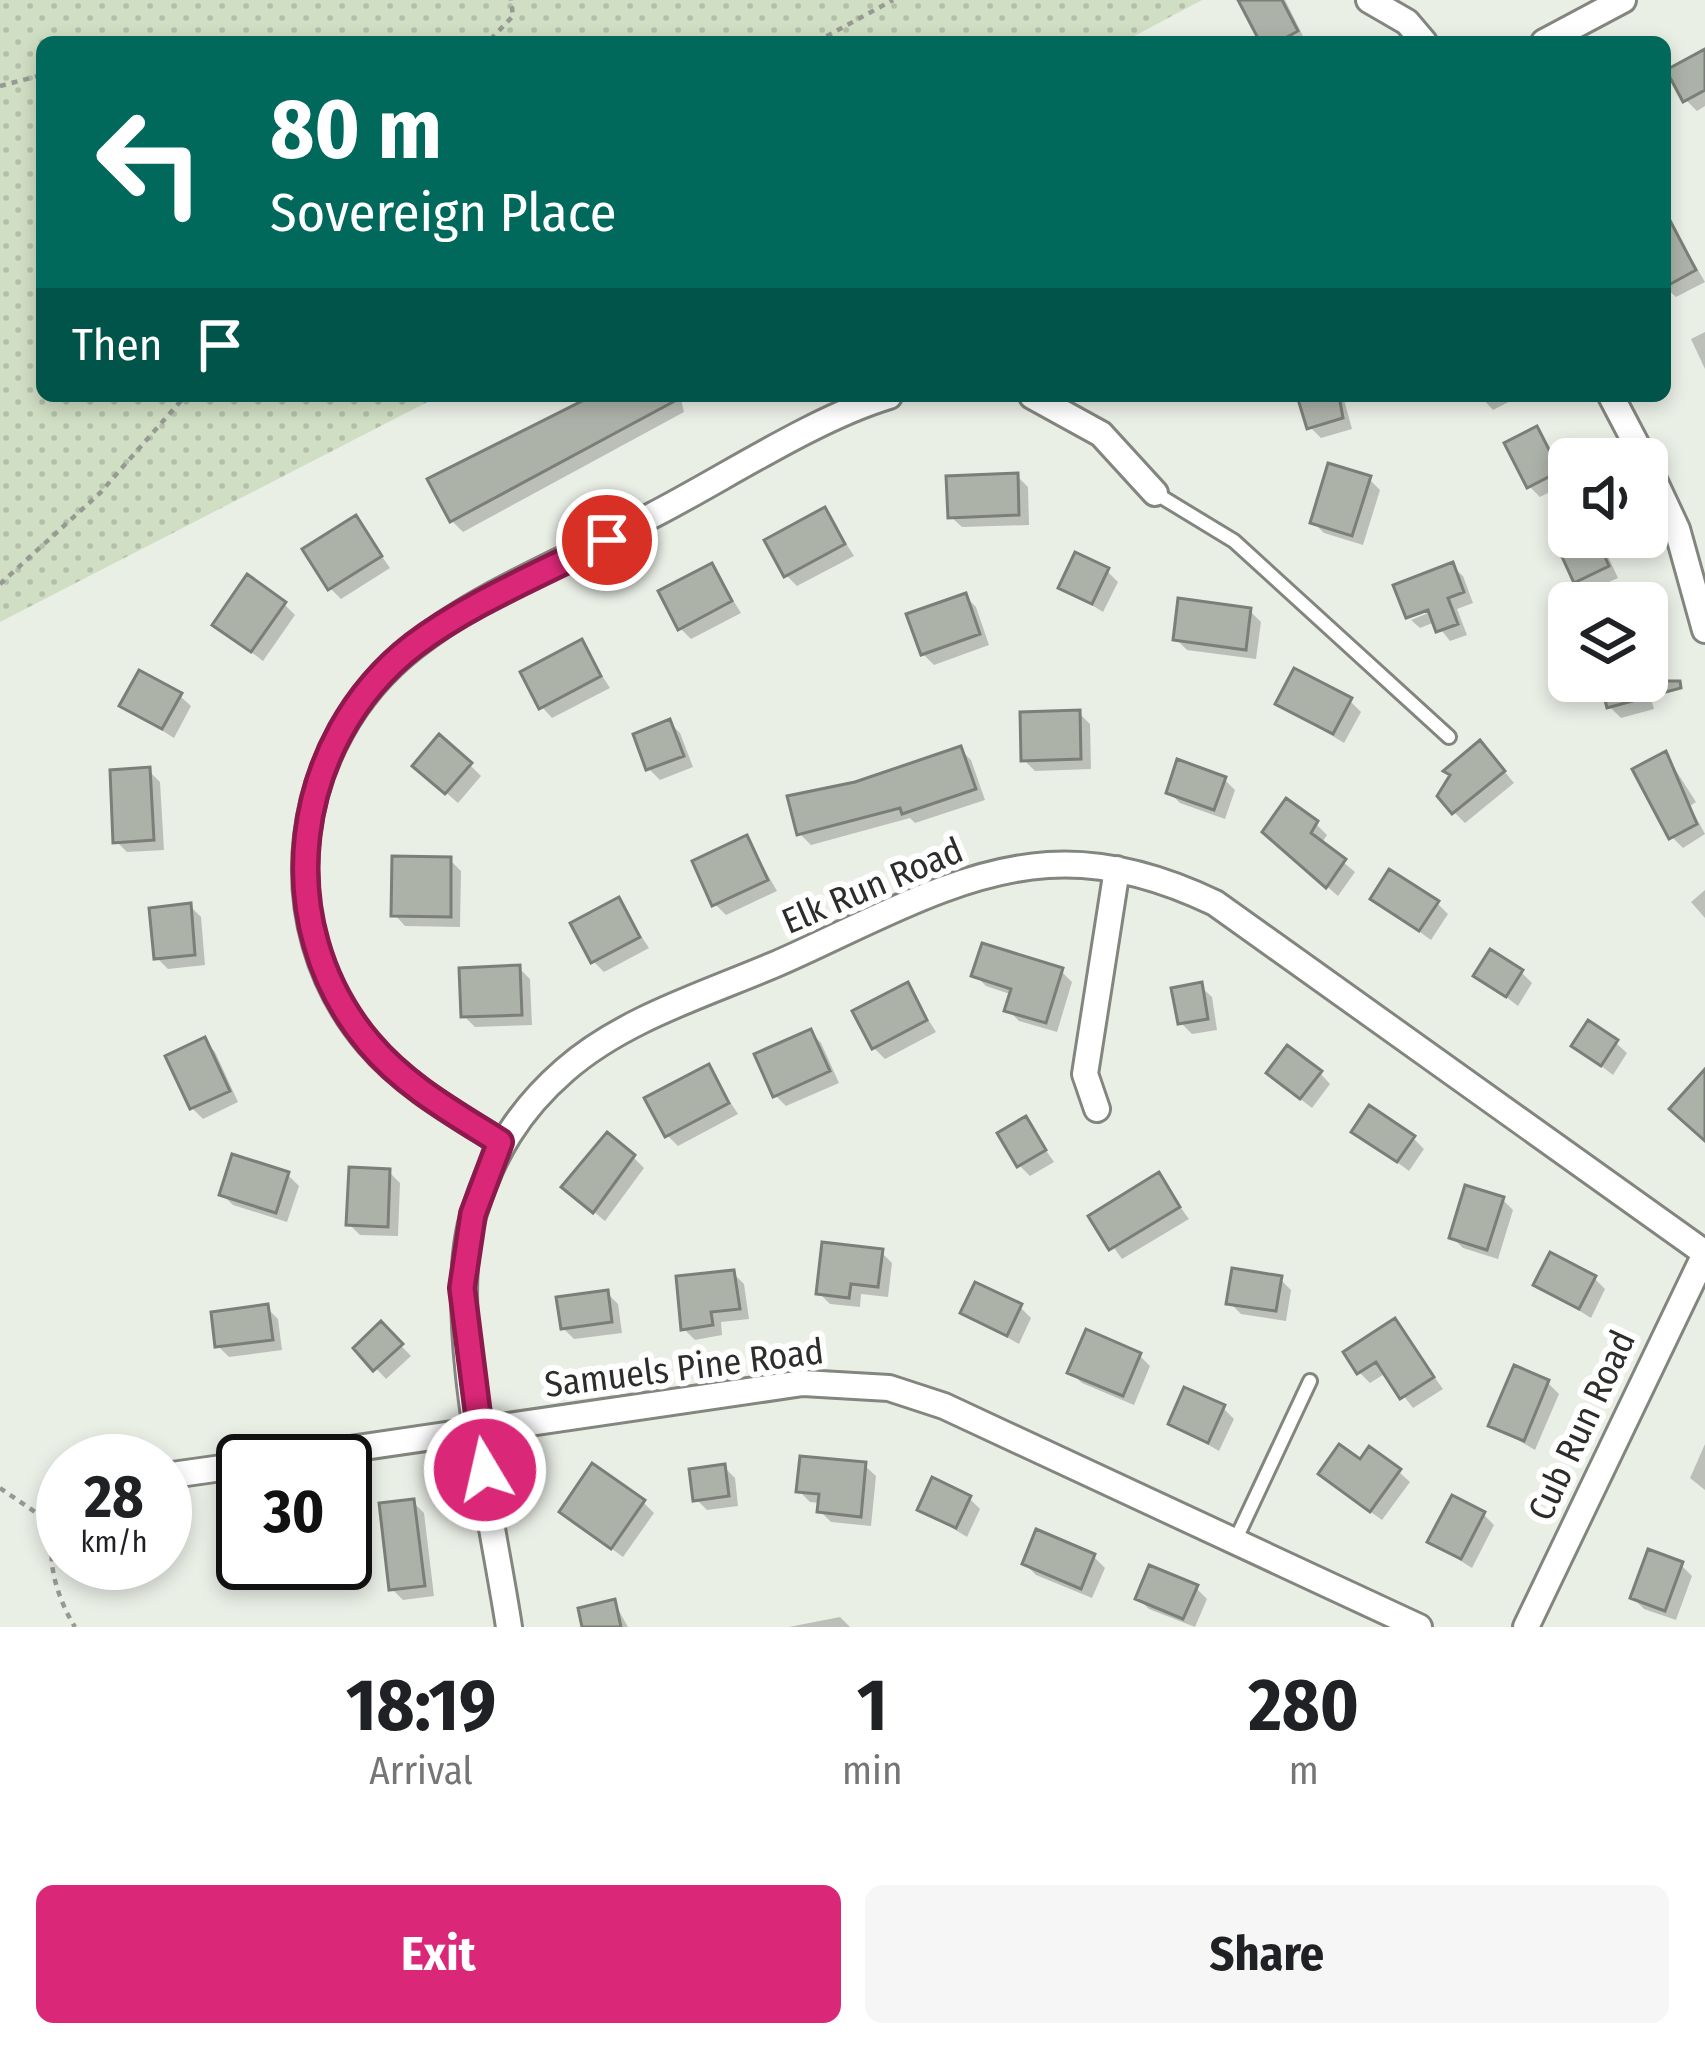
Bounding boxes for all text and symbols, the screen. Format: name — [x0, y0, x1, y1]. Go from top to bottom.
text: 80 m — [270, 79, 442, 180]
icon: left — [72, 84, 228, 240]
text: Sovereign Place — [270, 181, 617, 245]
icon: arrive — [187, 312, 253, 378]
text: Then — [72, 318, 163, 372]
map controls — [1548, 438, 1668, 702]
button: sound — [1548, 438, 1668, 558]
pin — [556, 489, 658, 591]
icon: arrive — [574, 507, 640, 573]
button: layers — [1548, 582, 1668, 702]
street label: Elk Run Road — [775, 828, 969, 944]
street label: Cub Run Road — [1519, 1323, 1645, 1527]
street label: Samuels Pine Road — [542, 1329, 826, 1407]
position arrow — [422, 1407, 548, 1533]
speed limit sign: 30 — [216, 1434, 372, 1590]
text: 28 — [84, 1461, 144, 1533]
text: km/h — [81, 1524, 147, 1560]
text: 18:19 — [346, 1663, 496, 1749]
text: 1 — [857, 1663, 888, 1749]
text: 280 — [1248, 1663, 1359, 1749]
text: Arrival — [369, 1748, 473, 1794]
text: min — [842, 1748, 902, 1794]
text: m — [1289, 1748, 1319, 1794]
button: Exit — [36, 1885, 841, 2023]
button: Share — [865, 1885, 1669, 2023]

